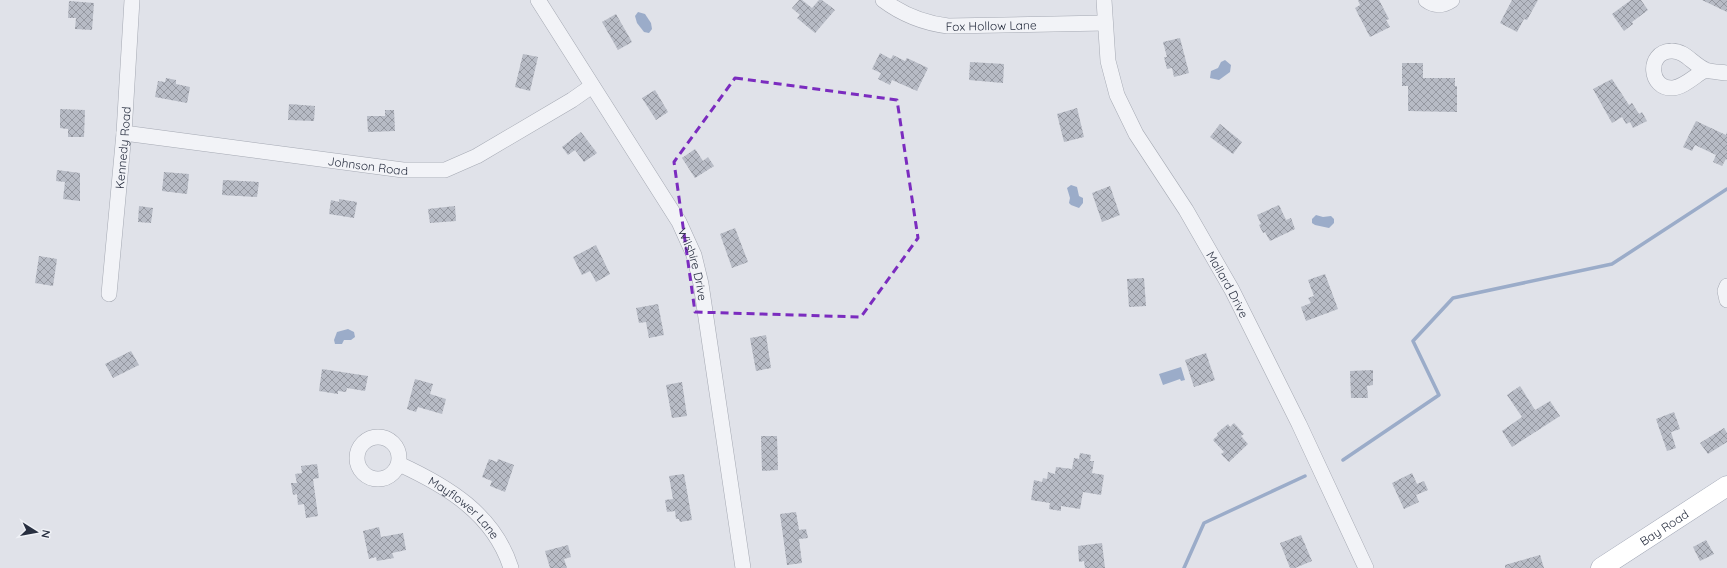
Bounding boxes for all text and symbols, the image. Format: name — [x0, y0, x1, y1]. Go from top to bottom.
street label: Fox Hollow Lane — [946, 17, 1037, 34]
street label: Kennedy Road — [111, 106, 133, 189]
street label: Johnson Road — [327, 153, 408, 178]
street label: Wilshire Drive — [675, 226, 711, 302]
street label: Mallard Drive — [1204, 248, 1252, 320]
street label: Mayflower Lane — [426, 473, 503, 542]
street label: Bay Road — [1637, 506, 1691, 548]
north arrow — [16, 512, 56, 552]
text: N — [38, 529, 53, 539]

